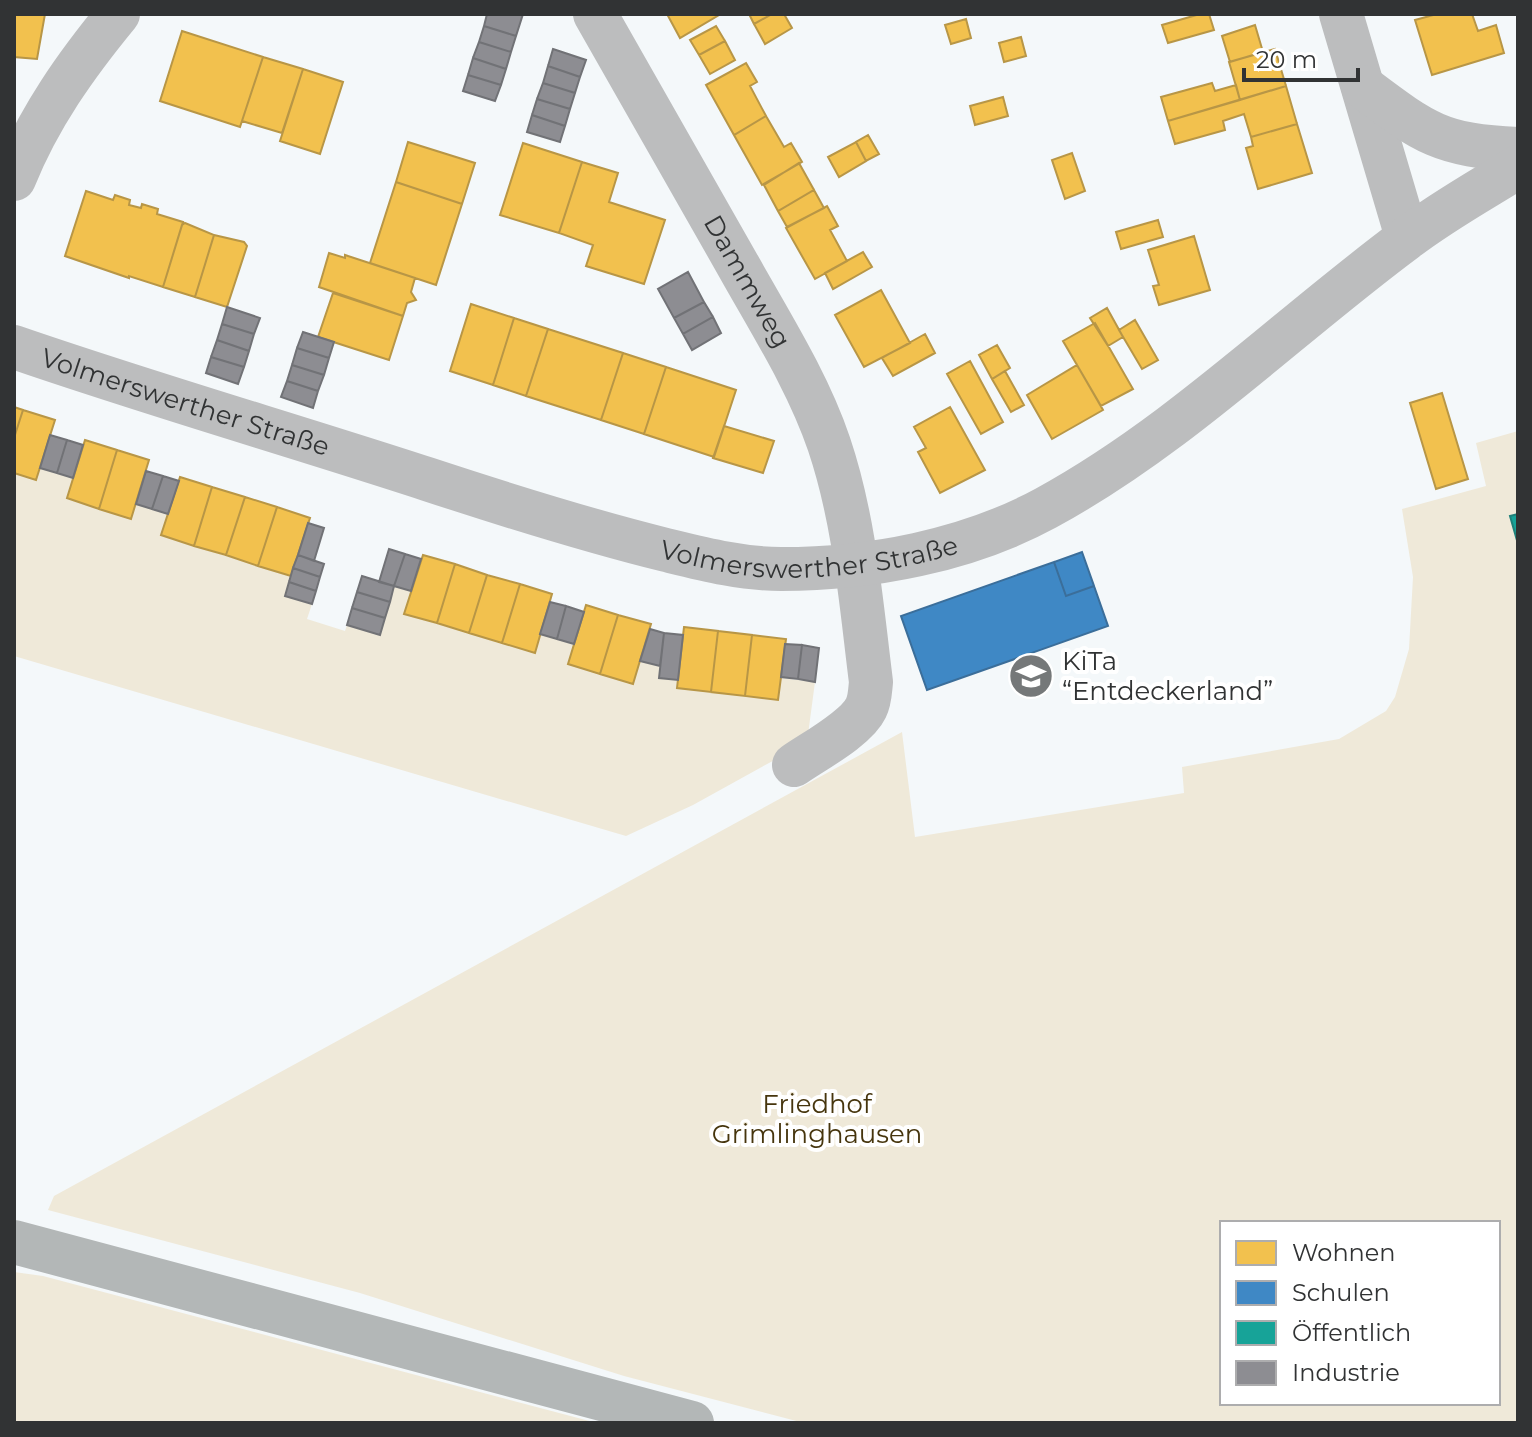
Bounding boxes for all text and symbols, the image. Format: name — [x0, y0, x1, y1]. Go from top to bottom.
scale bar — [1244, 32, 1358, 82]
text: 20 m — [1256, 45, 1317, 74]
street label: Dammweg — [697, 209, 798, 354]
street label: Volmerswerther Straße — [37, 341, 333, 463]
street label: Volmerswerther Straße — [657, 529, 962, 585]
place label: KiTa “Entdeckerland” — [1062, 645, 1273, 707]
school or university icon: KiTa “Entdeckerland” — [1007, 652, 1055, 700]
park label: Friedhof Grimlinghausen — [712, 1088, 922, 1150]
legend — [1220, 1221, 1500, 1405]
text: Wohnen — [1292, 1238, 1396, 1267]
text: Schulen — [1292, 1278, 1390, 1307]
text: Öffentlich — [1292, 1318, 1411, 1347]
text: Industrie — [1292, 1358, 1400, 1387]

